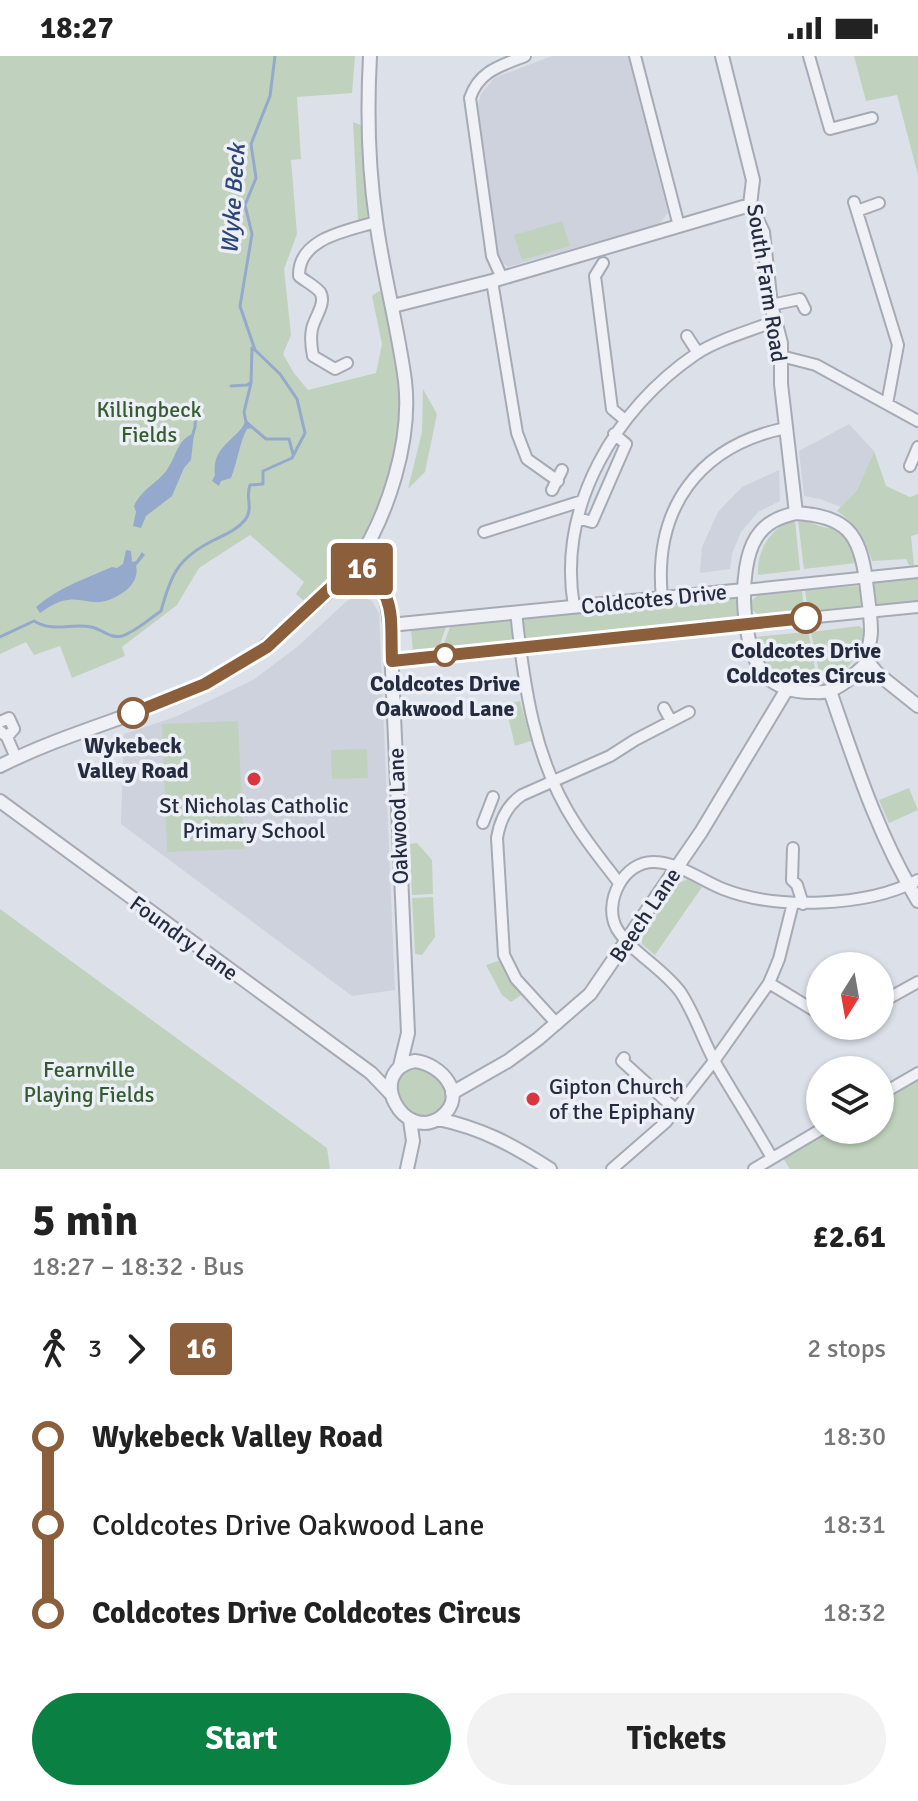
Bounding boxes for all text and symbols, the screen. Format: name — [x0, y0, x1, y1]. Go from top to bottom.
text: 18:27 — [40, 10, 114, 47]
water label: Wyke Beck — [214, 141, 252, 255]
street label: South Farm Road — [741, 202, 793, 364]
park label: Killingbeck Fields — [96, 396, 202, 448]
line badge: 16 — [326, 543, 398, 595]
text: 16 — [347, 552, 377, 586]
street label: Coldcotes Drive — [580, 578, 728, 620]
marker: Coldcotes Drive Coldcotes Circus — [791, 603, 821, 633]
place label: Coldcotes Drive Coldcotes Circus — [726, 637, 886, 689]
marker: Coldcotes Drive Oakwood Lane — [434, 644, 456, 666]
place label: Coldcotes Drive Oakwood Lane — [370, 670, 520, 722]
marker: Wykebeck Valley Road — [118, 698, 148, 728]
place label: Wykebeck Valley Road — [77, 732, 189, 784]
street label: Oakwood Lane — [382, 747, 414, 885]
marker: St Nicholas Catholic Primary School — [245, 770, 263, 788]
place label: St Nicholas Catholic Primary School — [159, 792, 349, 844]
street label: Beech Lane — [604, 863, 686, 967]
street label: Foundry Lane — [125, 890, 243, 986]
north arrow — [806, 952, 894, 1040]
map controls — [806, 952, 894, 1144]
park label: Fearnville Playing Fields — [24, 1056, 154, 1108]
button: layers — [806, 1056, 894, 1144]
place label: Gipton Church of the Epiphany — [549, 1073, 696, 1125]
marker: Gipton Church of the Epiphany — [524, 1090, 542, 1108]
text: 5 min — [32, 1194, 138, 1248]
text: £2.61 — [813, 1219, 886, 1256]
text: 18:27 – 18:32 · Bus — [32, 1251, 244, 1283]
icon: walk — [32, 1327, 76, 1371]
icon: forward — [114, 1327, 158, 1371]
text: 16 — [186, 1332, 216, 1366]
text: 3 — [88, 1333, 102, 1365]
text: 2 stops — [807, 1333, 886, 1365]
text: Wykebeck Valley Road — [92, 1419, 383, 1456]
text: 18:30 — [823, 1421, 886, 1453]
text: Coldcotes Drive Oakwood Lane — [92, 1507, 485, 1544]
text: 18:31 — [823, 1509, 886, 1541]
text: Coldcotes Drive Coldcotes Circus — [92, 1595, 521, 1632]
text: 18:32 — [823, 1597, 886, 1629]
button: Start — [32, 1693, 451, 1785]
button: Tickets — [467, 1693, 886, 1785]

